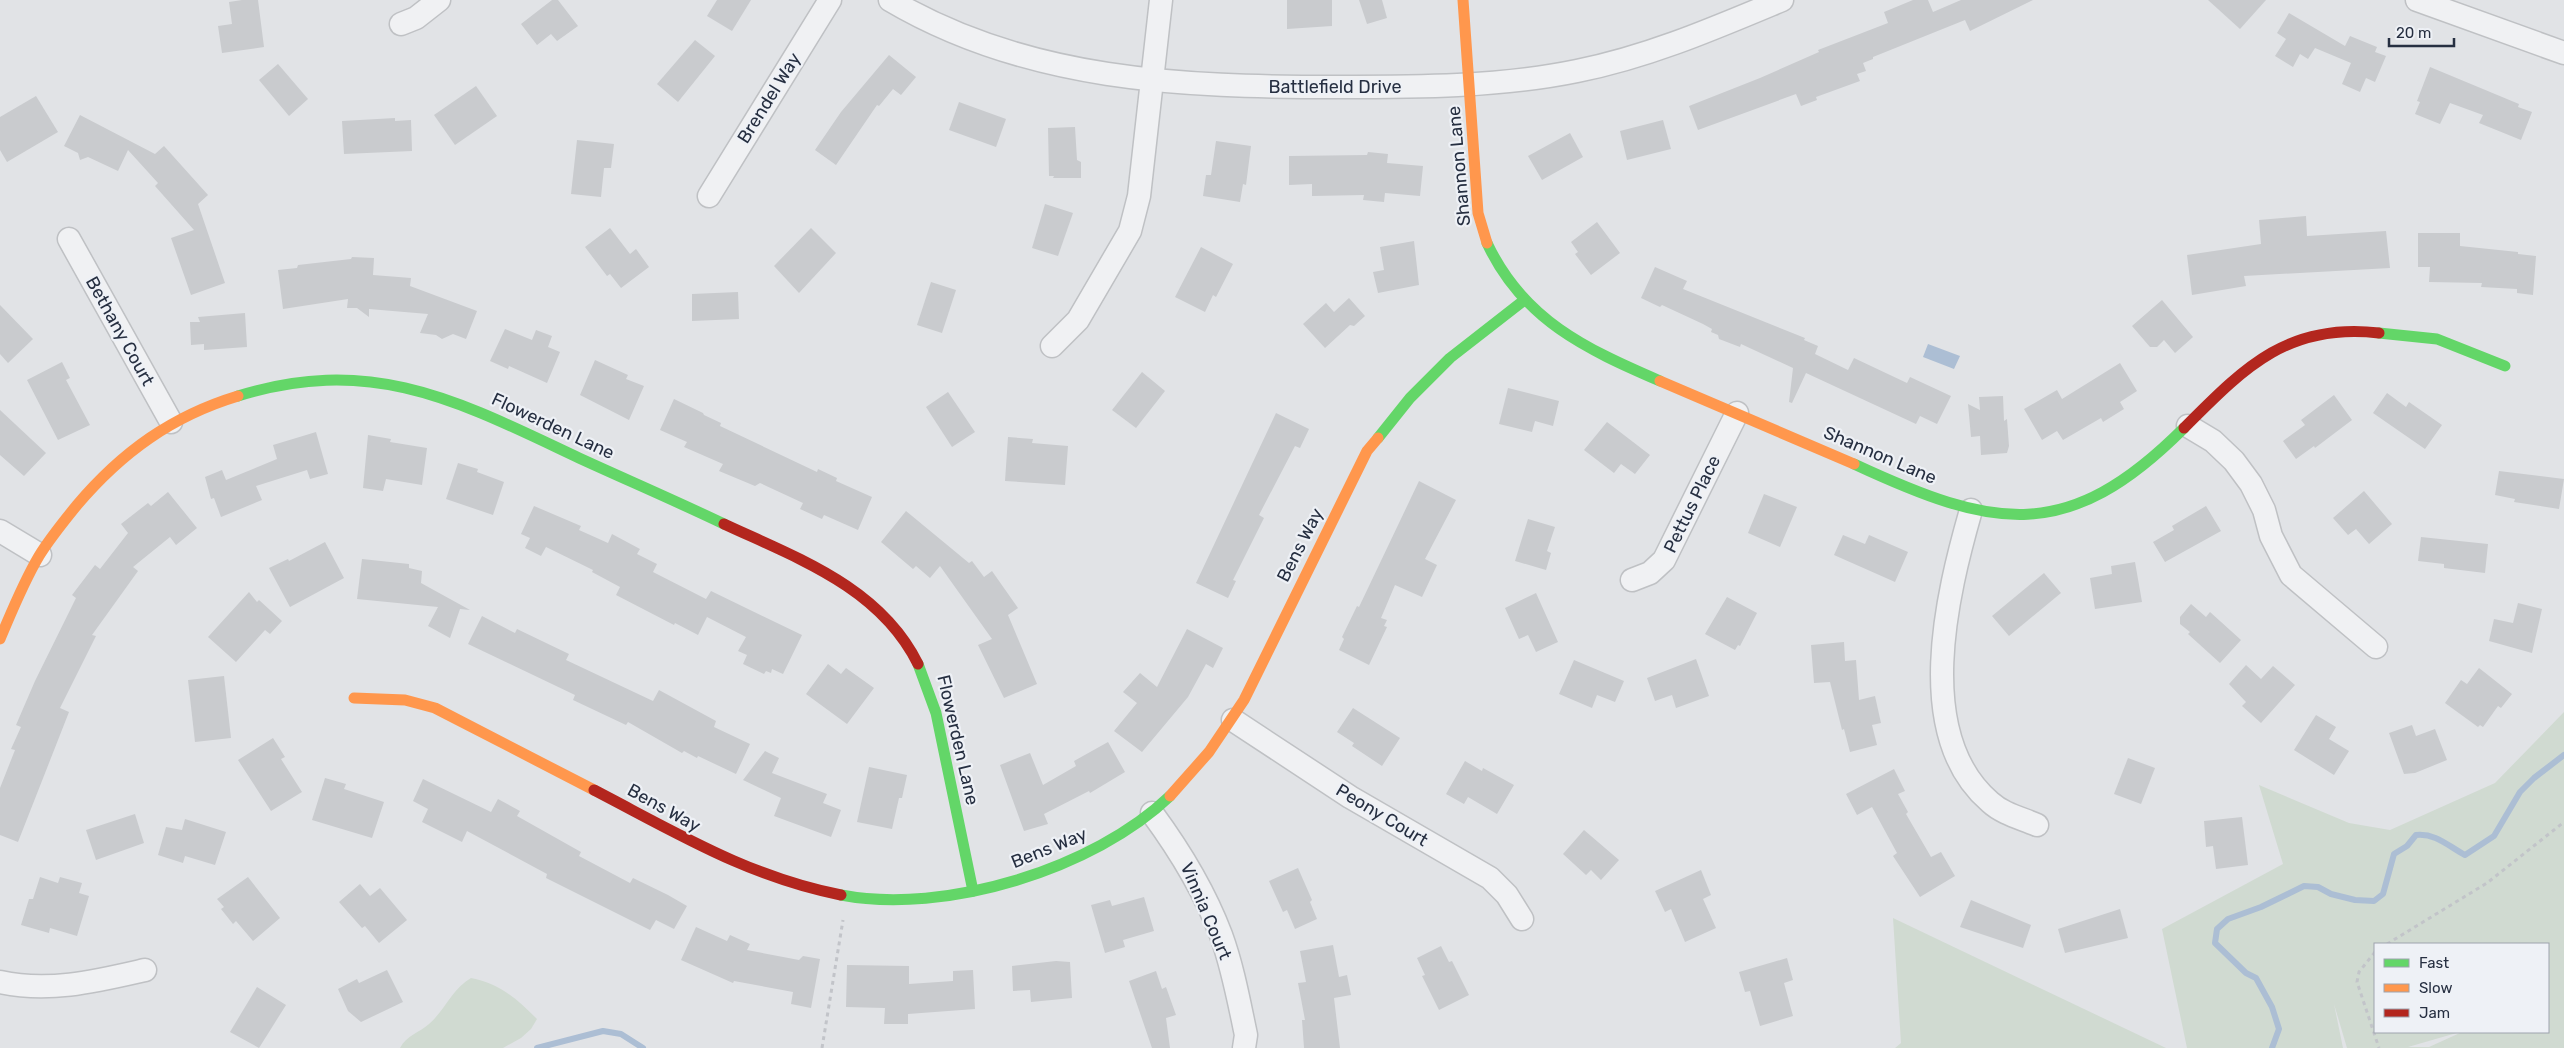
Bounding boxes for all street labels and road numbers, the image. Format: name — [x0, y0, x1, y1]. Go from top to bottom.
street label: Brendel Way — [732, 49, 806, 147]
street label: Battlefield Drive — [1268, 76, 1402, 98]
street label: Shannon Lane — [1443, 105, 1475, 227]
street label: Bethany Court — [81, 273, 159, 389]
street label: Flowerden Lane — [488, 388, 618, 464]
street label: Shannon Lane — [1820, 421, 1940, 489]
street label: Pettus Place — [1659, 452, 1725, 556]
street label: Bens Way — [1272, 504, 1328, 586]
street label: Flowerden Lane — [932, 673, 984, 807]
street label: Bens Way — [624, 779, 704, 837]
street label: Peony Court — [1332, 779, 1432, 851]
street label: Bens Way — [1008, 823, 1090, 873]
street label: Vinnia Court — [1176, 859, 1236, 963]

